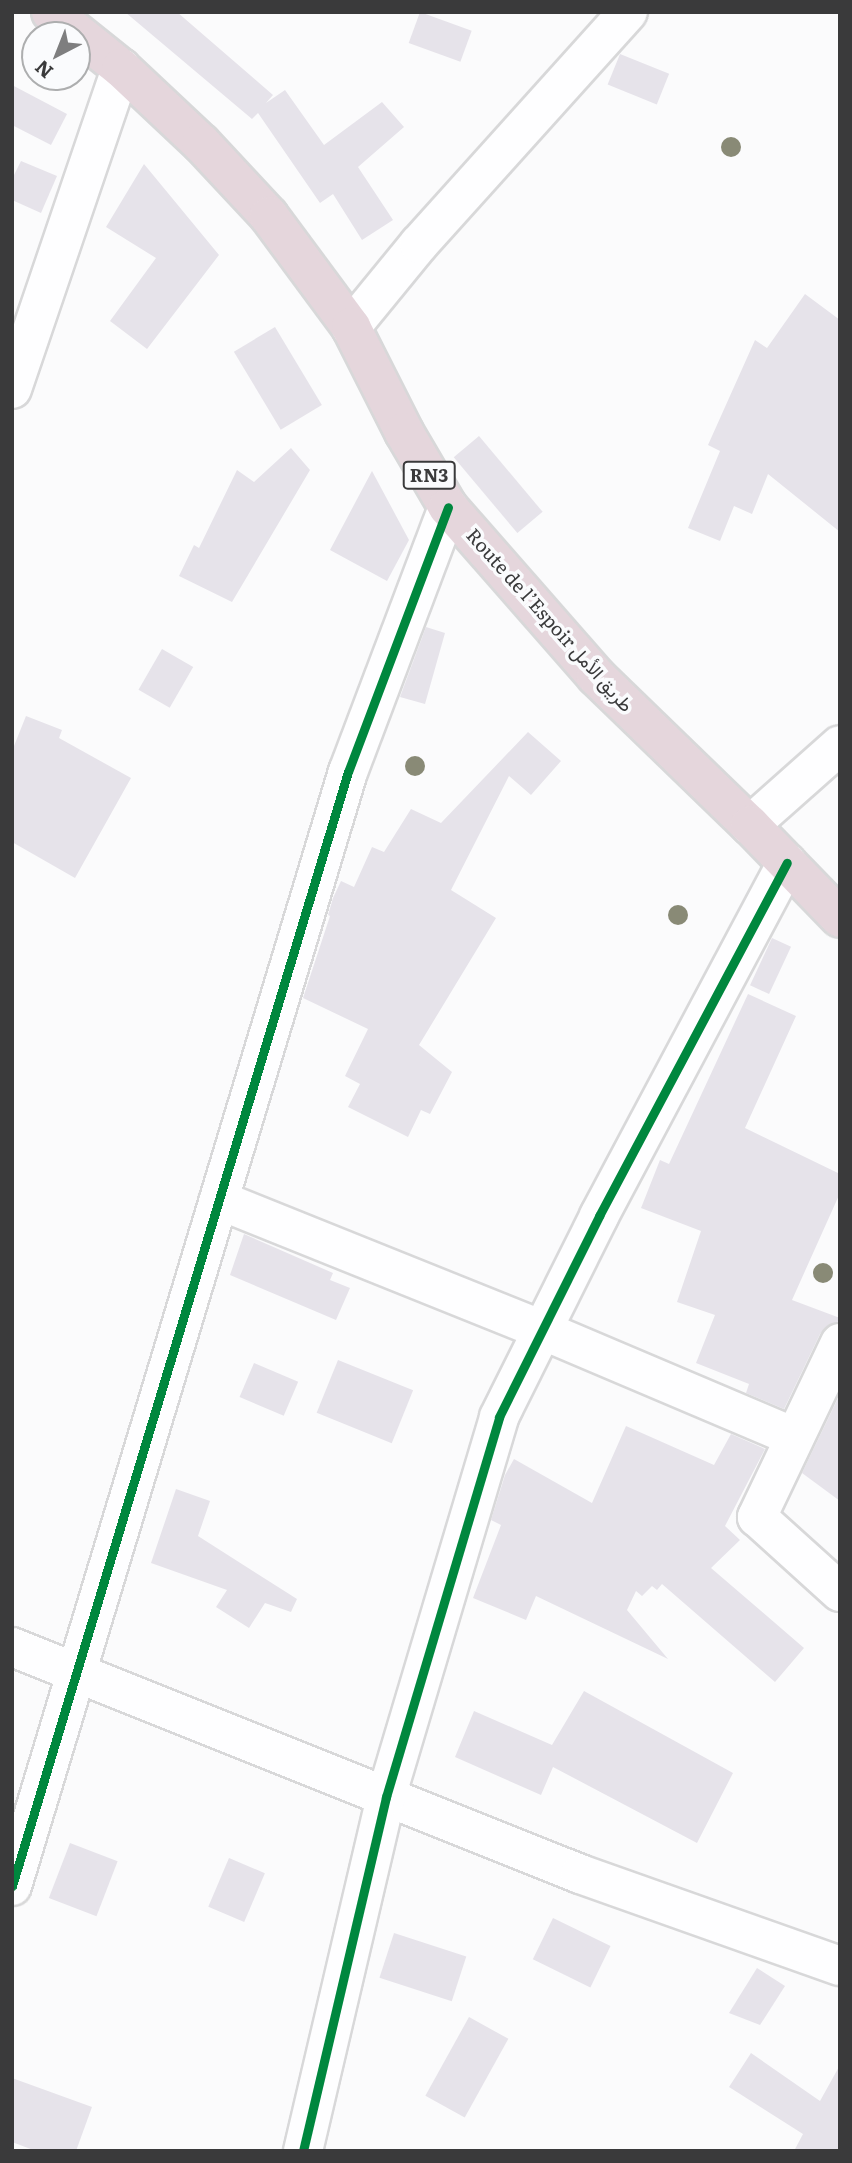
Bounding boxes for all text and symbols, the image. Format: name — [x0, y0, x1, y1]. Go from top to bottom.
north arrow — [21, 21, 91, 91]
text: N — [28, 54, 59, 86]
road number: RN3 — [401, 461, 457, 490]
street label: Route de l’Espoir طريق الأمل — [462, 524, 638, 716]

